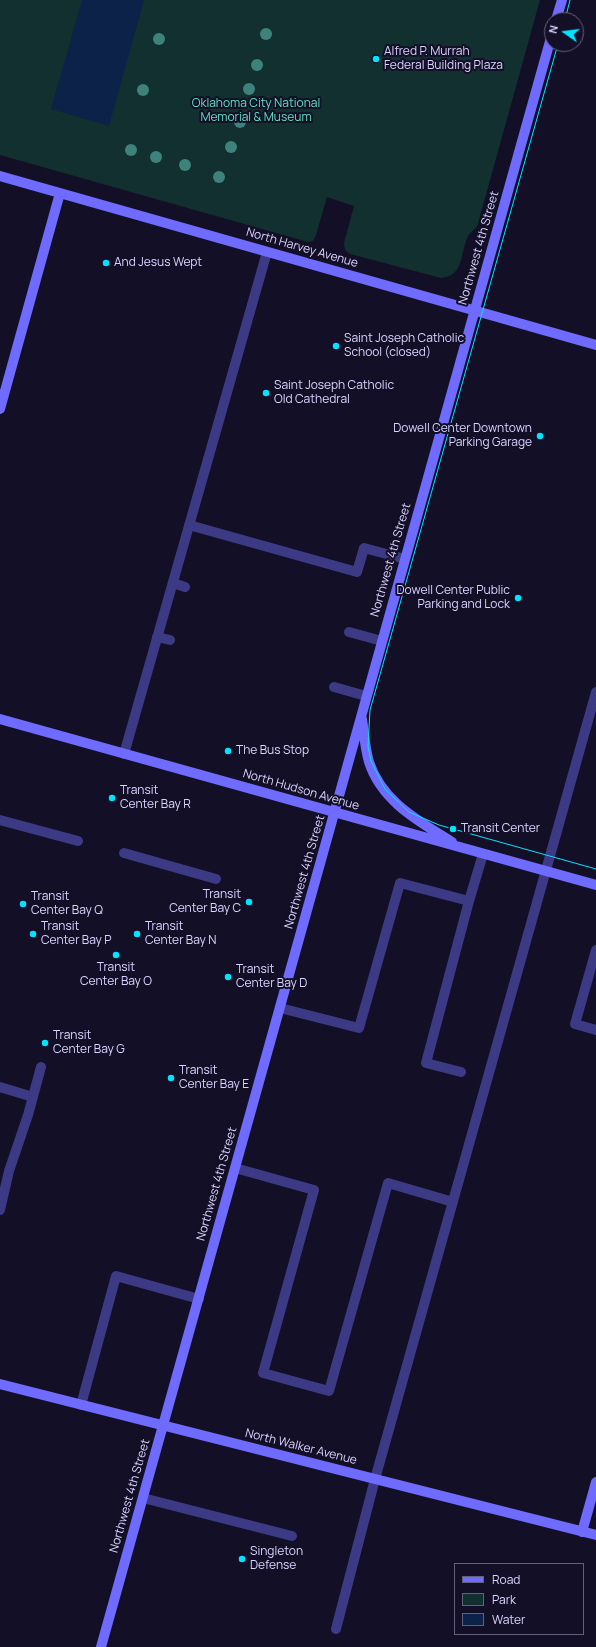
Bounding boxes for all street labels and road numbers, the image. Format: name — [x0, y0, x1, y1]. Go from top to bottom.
street label: Northwest 4th Street — [456, 189, 502, 307]
street label: North Harvey Avenue — [244, 225, 360, 271]
street label: Northwest 4th Street — [368, 501, 414, 619]
street label: North Hudson Avenue — [241, 766, 361, 814]
street label: Northwest 4th Street — [282, 813, 328, 931]
street label: Northwest 4th Street — [194, 1125, 240, 1243]
street label: North Walker Avenue — [244, 1426, 358, 1468]
street label: Northwest 4th Street — [107, 1437, 153, 1555]

